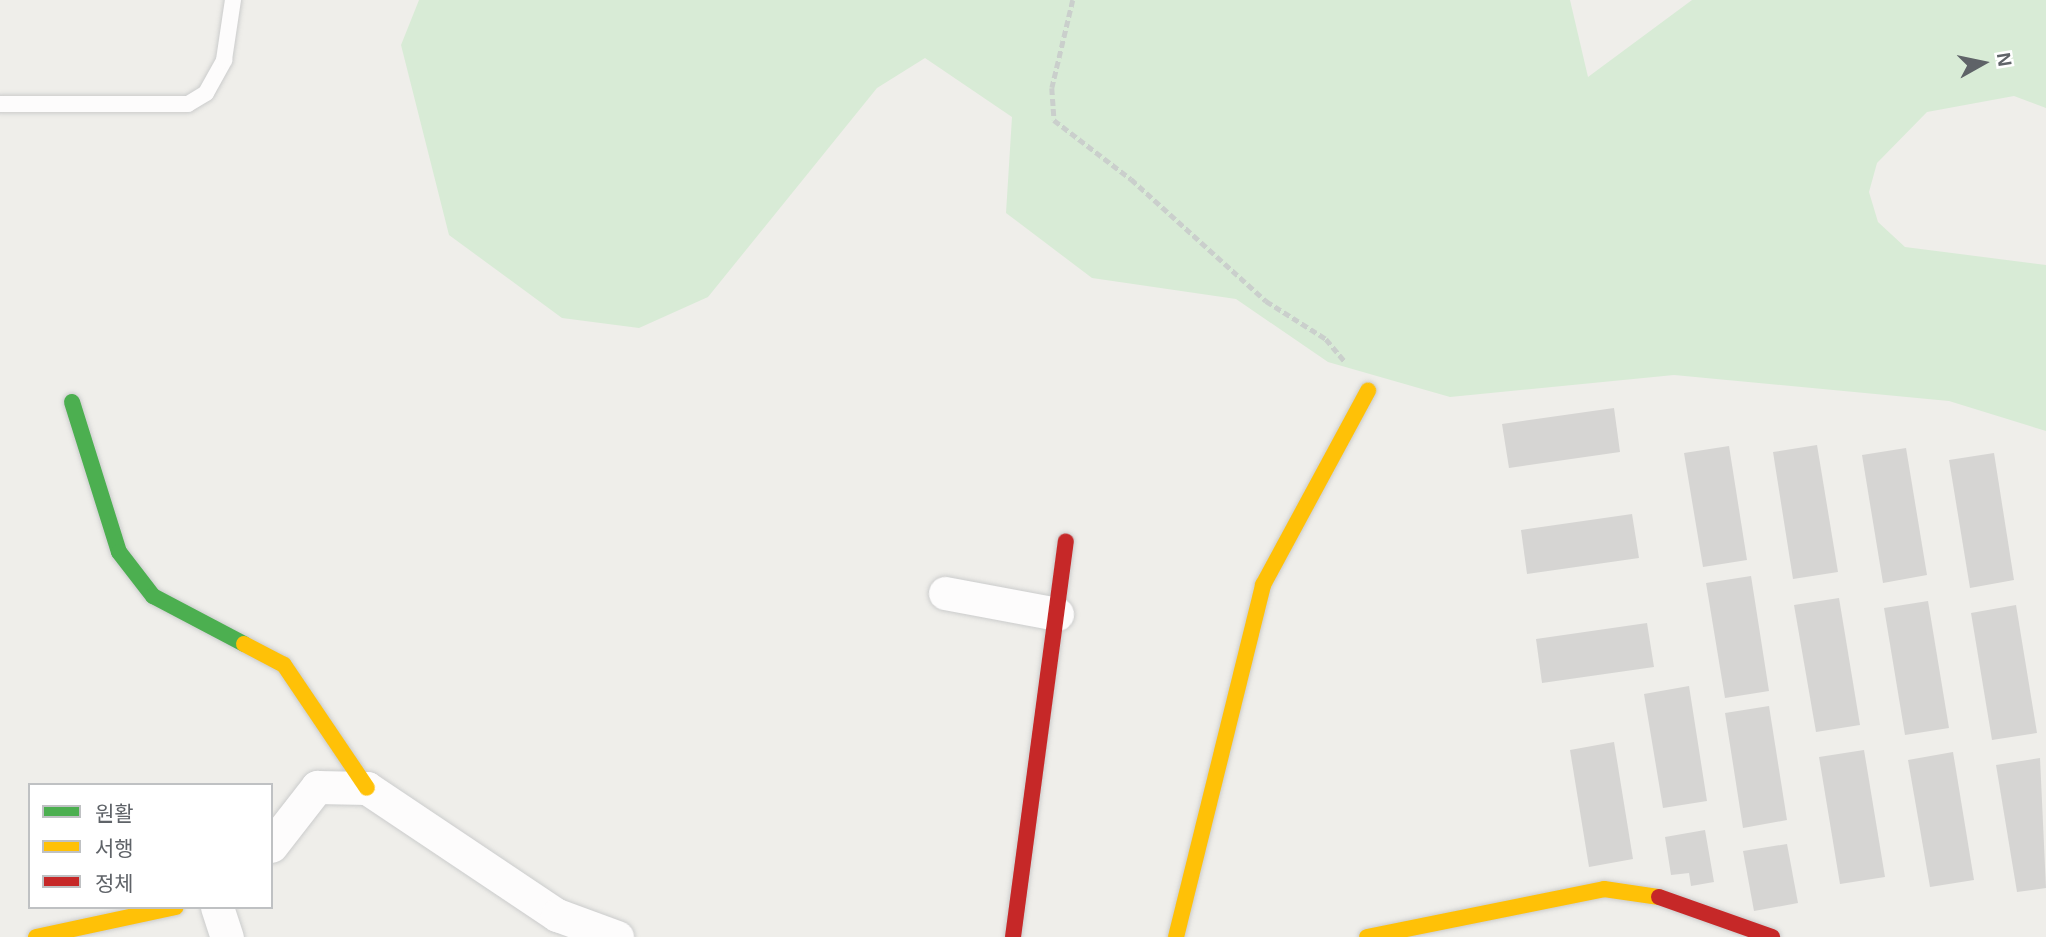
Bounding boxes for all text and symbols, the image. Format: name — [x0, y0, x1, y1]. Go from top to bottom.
north arrow — [1948, 28, 2018, 98]
text: N — [1993, 51, 2016, 68]
legend — [28, 783, 273, 909]
text: 원활 — [95, 802, 134, 825]
text: 서행 — [95, 837, 134, 860]
text: 정체 — [95, 872, 134, 895]

